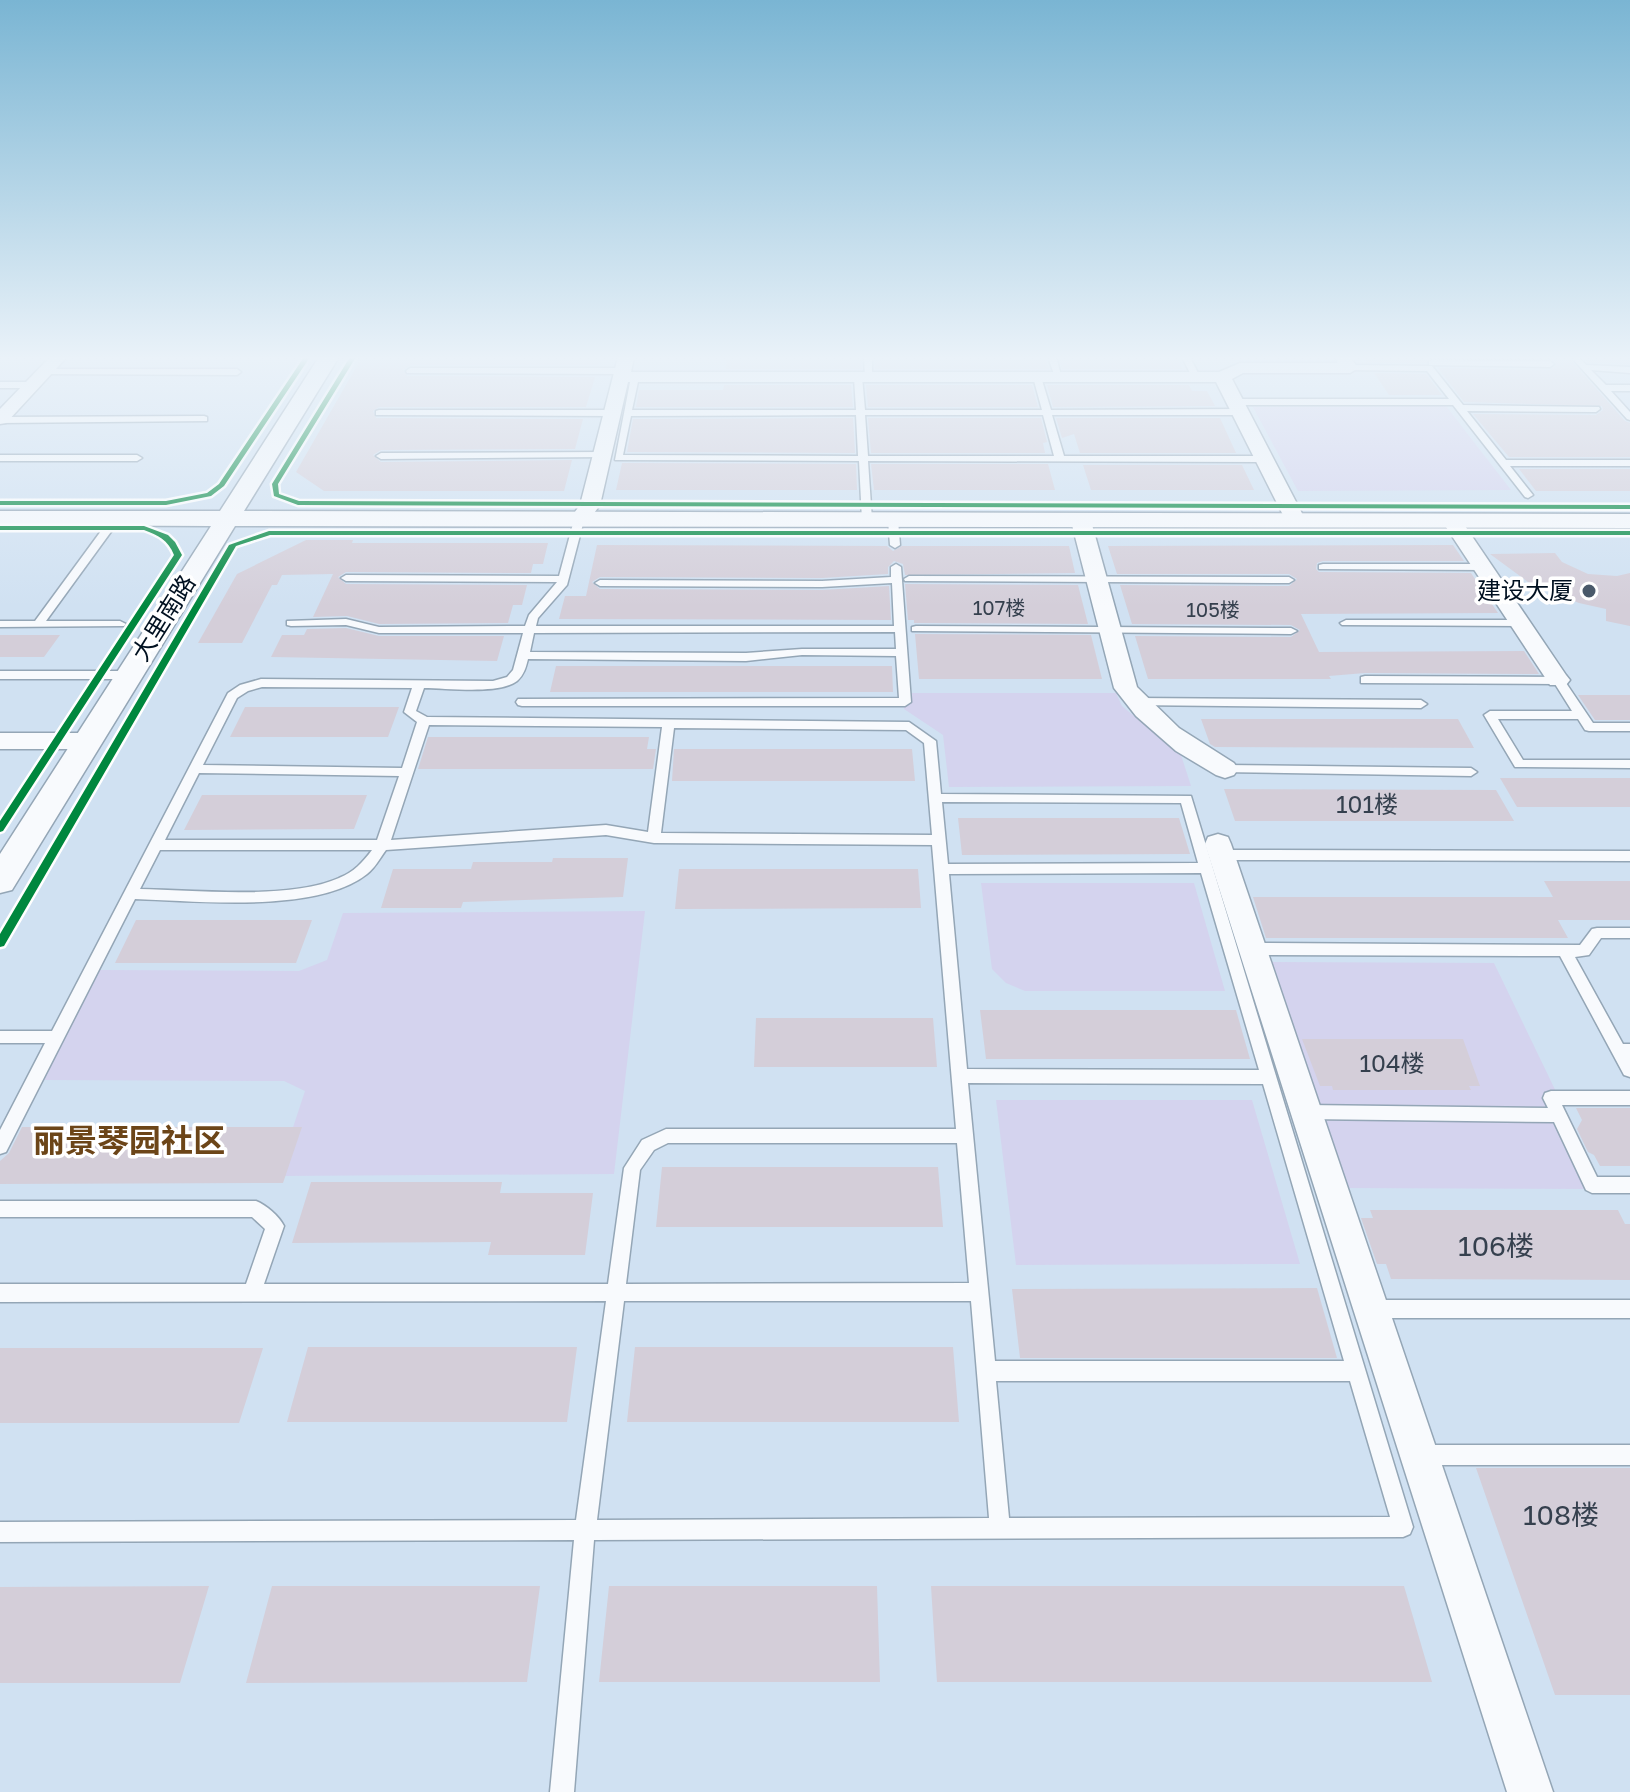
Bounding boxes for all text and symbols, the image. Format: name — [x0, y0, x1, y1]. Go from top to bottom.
street label: 大里南路 — [125, 569, 200, 666]
place label: 建设大厦 — [1477, 575, 1573, 604]
marker: 建设大厦 — [1580, 582, 1598, 600]
house number: 107楼 — [973, 595, 1025, 619]
house number: 105楼 — [1186, 597, 1240, 621]
house number: 101楼 — [1336, 789, 1398, 818]
house number: 104楼 — [1359, 1048, 1425, 1077]
district label: 丽景琴园社区 — [33, 1121, 225, 1159]
house number: 106楼 — [1458, 1229, 1534, 1262]
house number: 108楼 — [1523, 1498, 1599, 1531]

